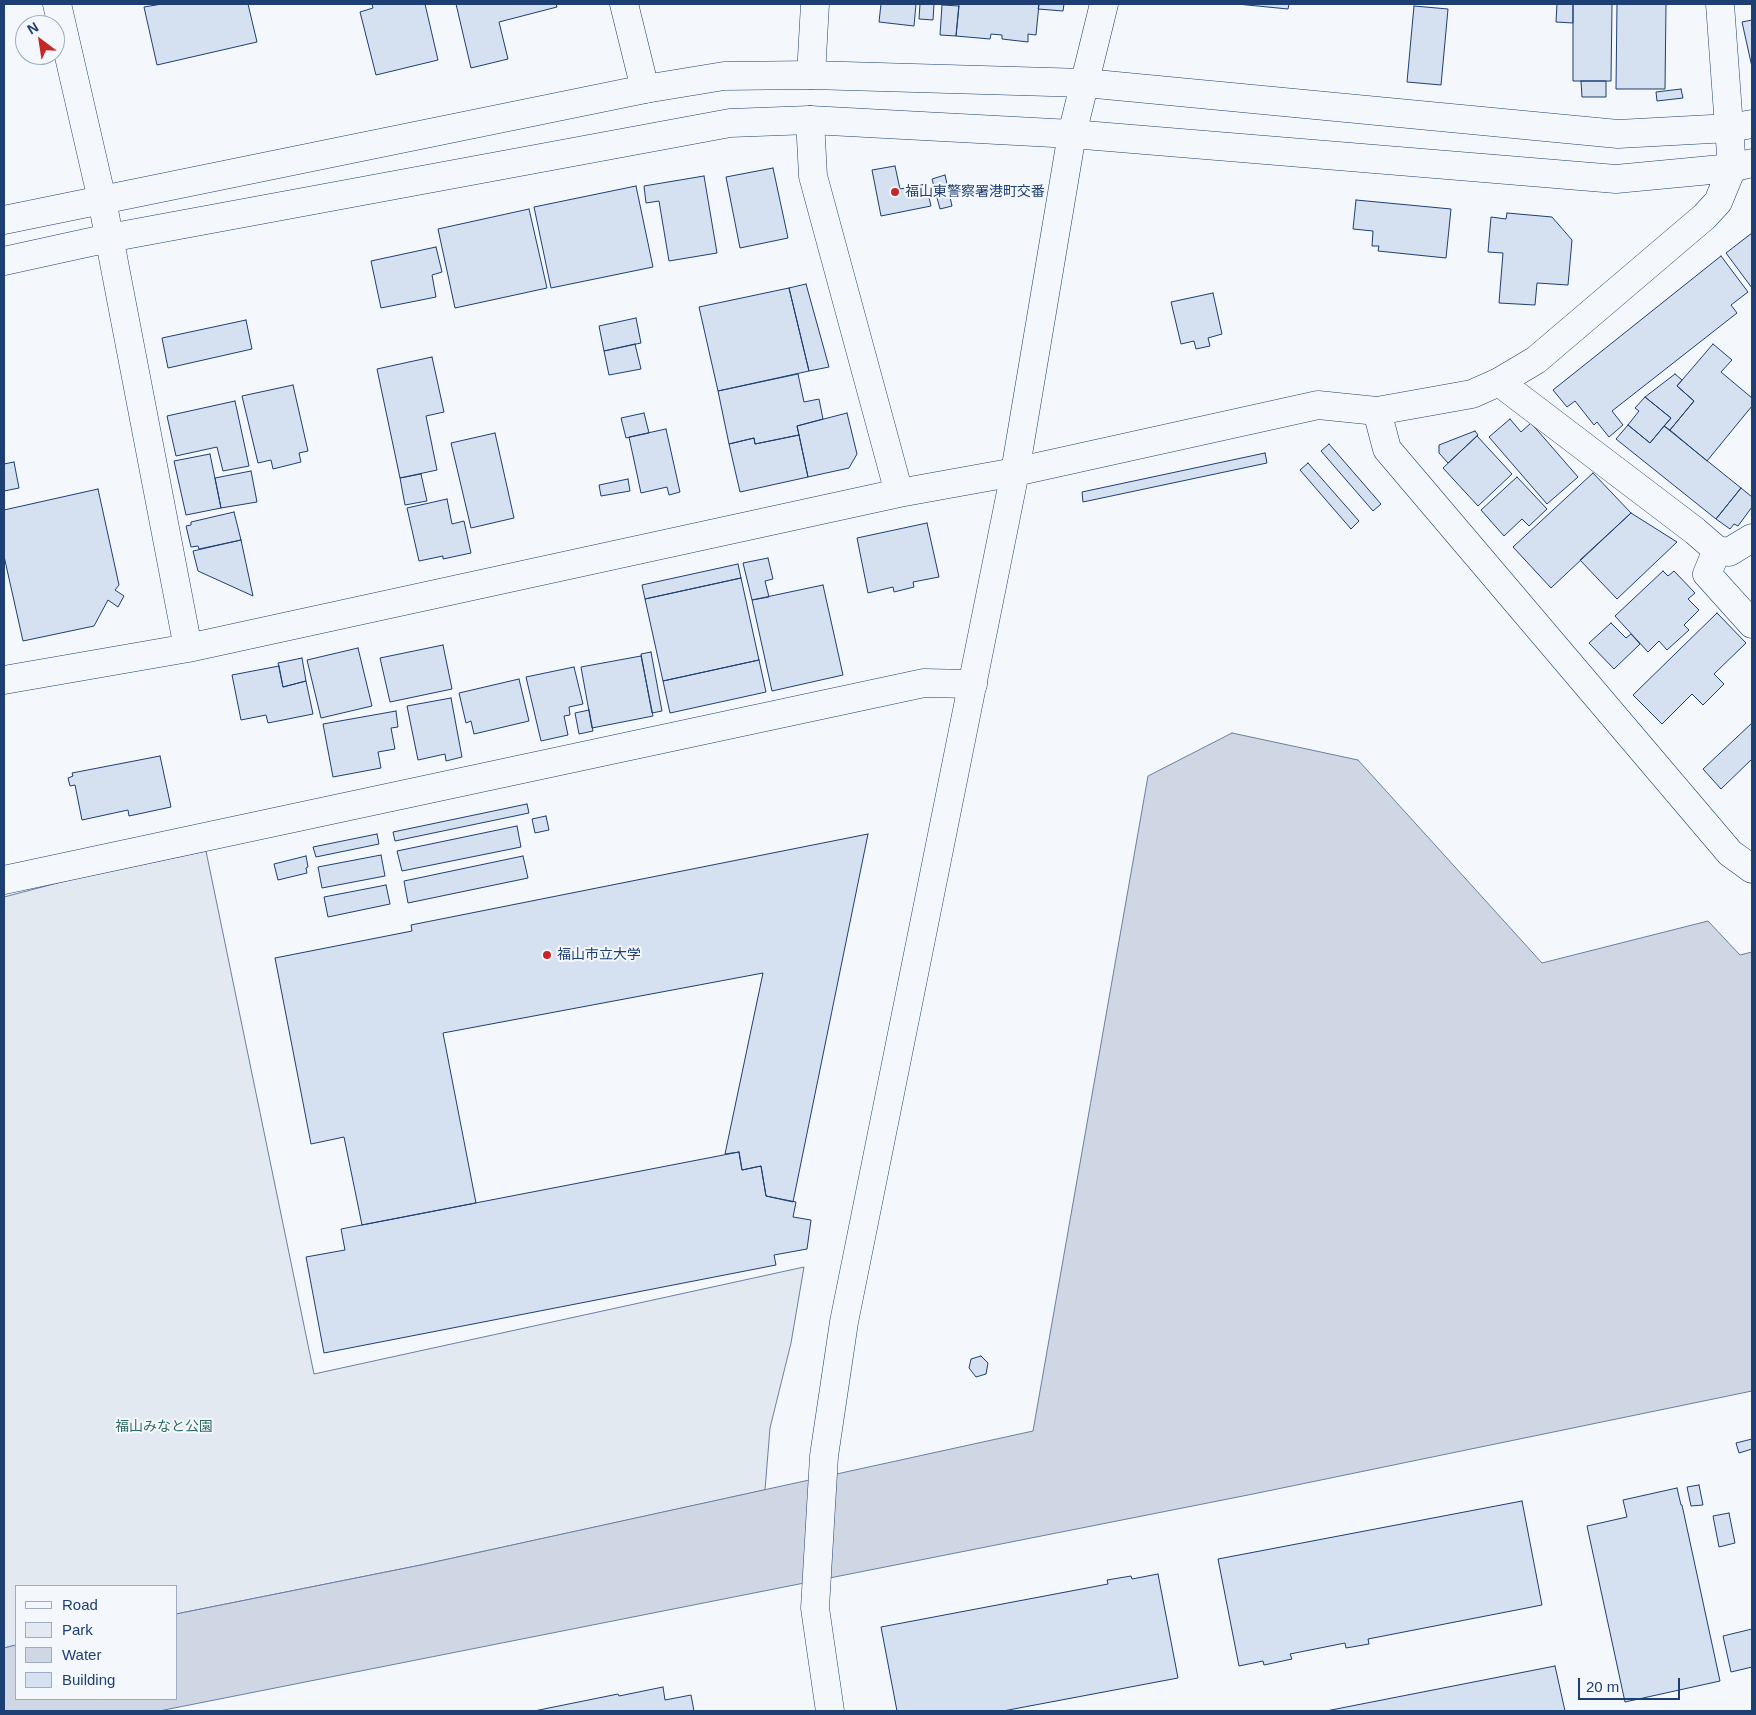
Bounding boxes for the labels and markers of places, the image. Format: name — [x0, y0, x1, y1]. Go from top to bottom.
place label: 福山東警察署港町交番 — [905, 184, 1045, 200]
marker: 福山東警察署港町交番 — [889, 186, 901, 198]
place label: 福山市立大学 — [557, 947, 641, 963]
marker: 福山市立大学 — [541, 949, 553, 961]

